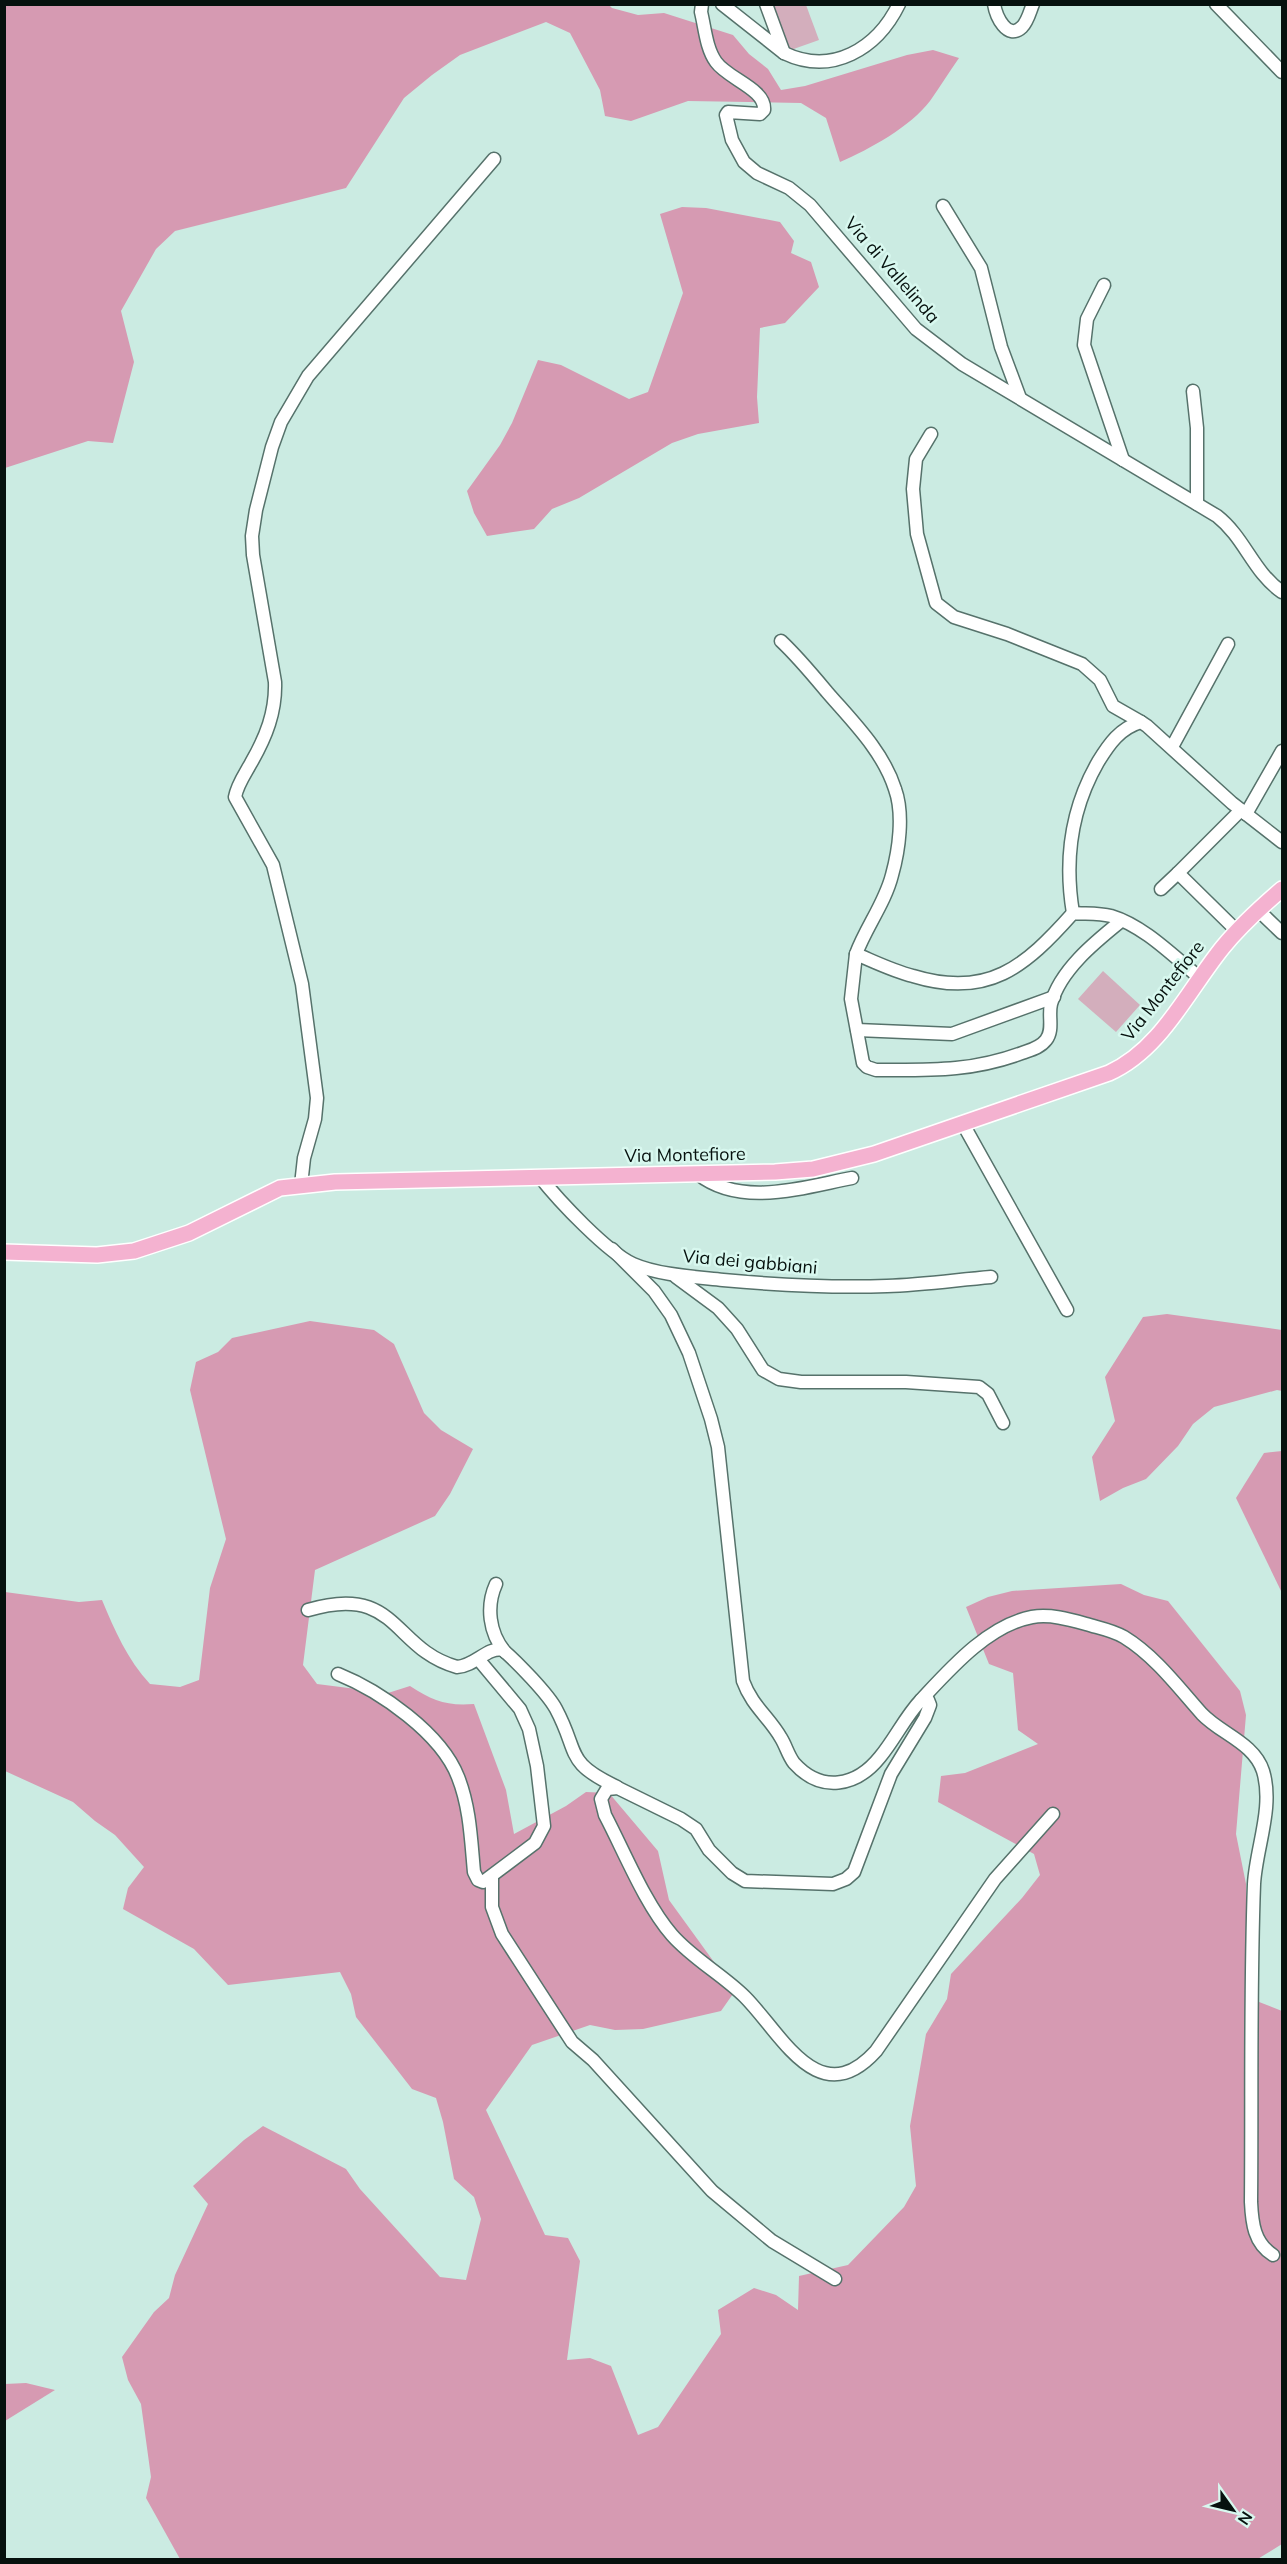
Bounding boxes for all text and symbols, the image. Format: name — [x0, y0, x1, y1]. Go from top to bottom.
street label: Via di Vallelinda — [840, 212, 945, 328]
street label: Via Montefiore — [1116, 936, 1209, 1046]
street label: Via Montefiore — [624, 1142, 746, 1167]
street label: Via dei gabbiani — [682, 1244, 818, 1279]
north arrow — [1203, 2480, 1263, 2540]
text: N — [1234, 2508, 1257, 2529]

